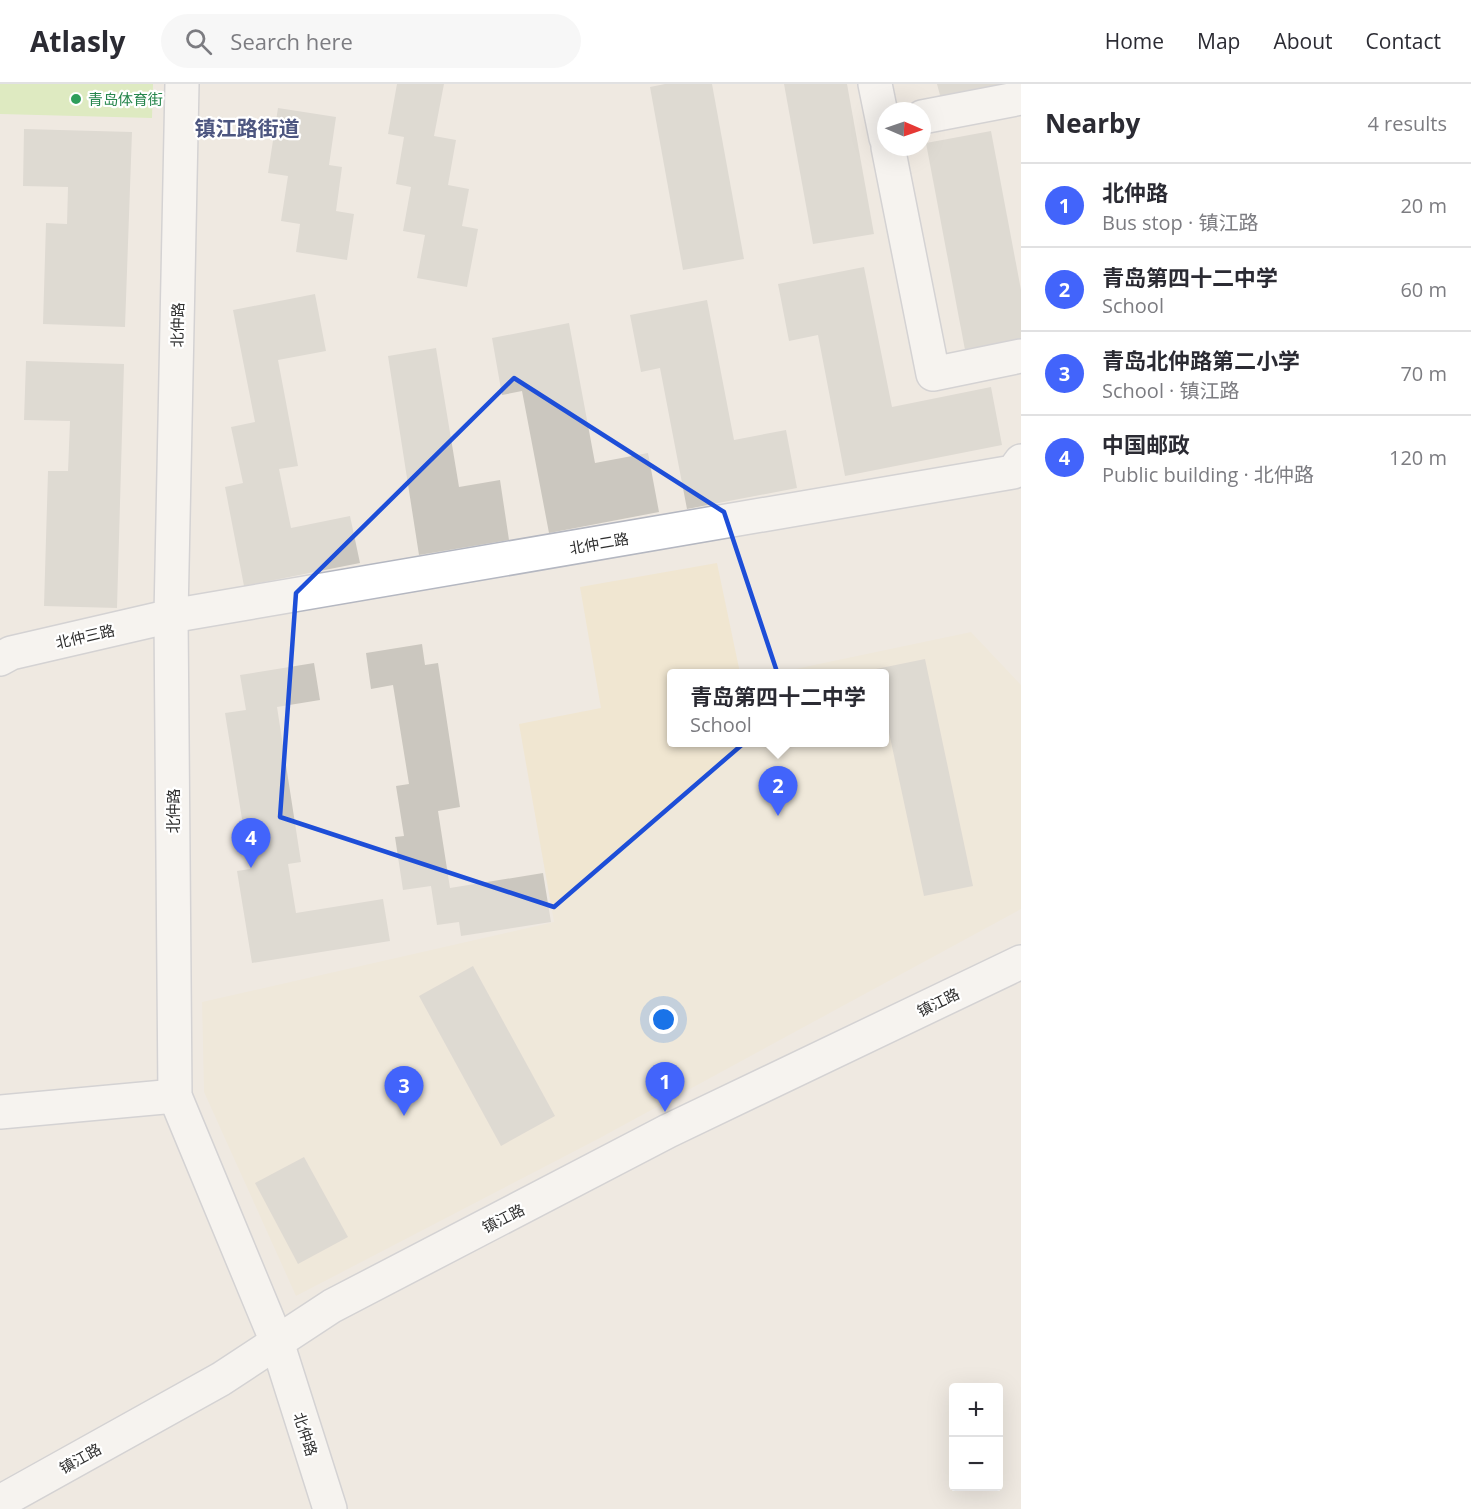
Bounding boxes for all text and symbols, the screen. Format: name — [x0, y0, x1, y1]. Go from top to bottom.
search box — [161, 14, 581, 68]
text: Atlasly — [30, 22, 125, 60]
icon: search — [182, 25, 215, 58]
text: Search here — [230, 26, 353, 56]
text: Home — [1105, 27, 1164, 55]
text: Map — [1197, 27, 1240, 55]
text: About — [1273, 27, 1333, 55]
text: Contact — [1366, 27, 1441, 55]
place label: 青岛体育街 — [88, 89, 163, 109]
marker: 青岛体育街 — [69, 92, 83, 106]
north arrow — [877, 102, 931, 156]
text: Nearby — [1045, 105, 1140, 141]
text: 4 results — [1367, 110, 1447, 137]
district label: 镇江路街道 — [195, 114, 300, 142]
text: 北仲路 — [1102, 177, 1168, 207]
text: 1 — [1059, 192, 1070, 219]
text: 20 m — [1400, 192, 1447, 219]
text: Bus stop · 镇江路 — [1102, 209, 1258, 236]
text: 青岛第四十二中学 — [1102, 262, 1278, 292]
text: 2 — [1059, 276, 1070, 303]
text: 60 m — [1400, 276, 1447, 303]
text: School — [1102, 292, 1164, 319]
street label: 北仲路 — [167, 302, 187, 348]
text: 青岛北仲路第二小学 — [1102, 345, 1300, 375]
text: 3 — [1059, 360, 1070, 387]
text: 70 m — [1400, 360, 1447, 387]
text: School · 镇江路 — [1102, 377, 1240, 404]
text: 中国邮政 — [1102, 429, 1190, 459]
text: 4 — [1059, 444, 1070, 471]
text: 120 m — [1389, 444, 1447, 471]
text: Public building · 北仲路 — [1102, 461, 1314, 488]
street label: 北仲二路 — [568, 528, 630, 558]
street label: 北仲三路 — [54, 620, 116, 652]
popup — [667, 669, 889, 747]
text: 青岛第四十二中学 — [690, 681, 866, 711]
text: School — [690, 711, 752, 738]
pin: 2 — [758, 766, 798, 816]
street label: 北仲路 — [163, 788, 183, 834]
pin: 4 — [232, 818, 270, 868]
street label: 镇江路 — [913, 983, 963, 1021]
your location — [649, 1005, 678, 1034]
pin: 1 — [646, 1062, 684, 1112]
pin: 3 — [384, 1066, 424, 1116]
street label: 镇江路 — [478, 1199, 528, 1237]
map controls — [949, 1383, 1003, 1491]
button: + — [949, 1383, 1003, 1437]
street label: 北仲路 — [290, 1410, 322, 1458]
button: − — [949, 1437, 1003, 1491]
street label: 镇江路 — [55, 1438, 105, 1478]

